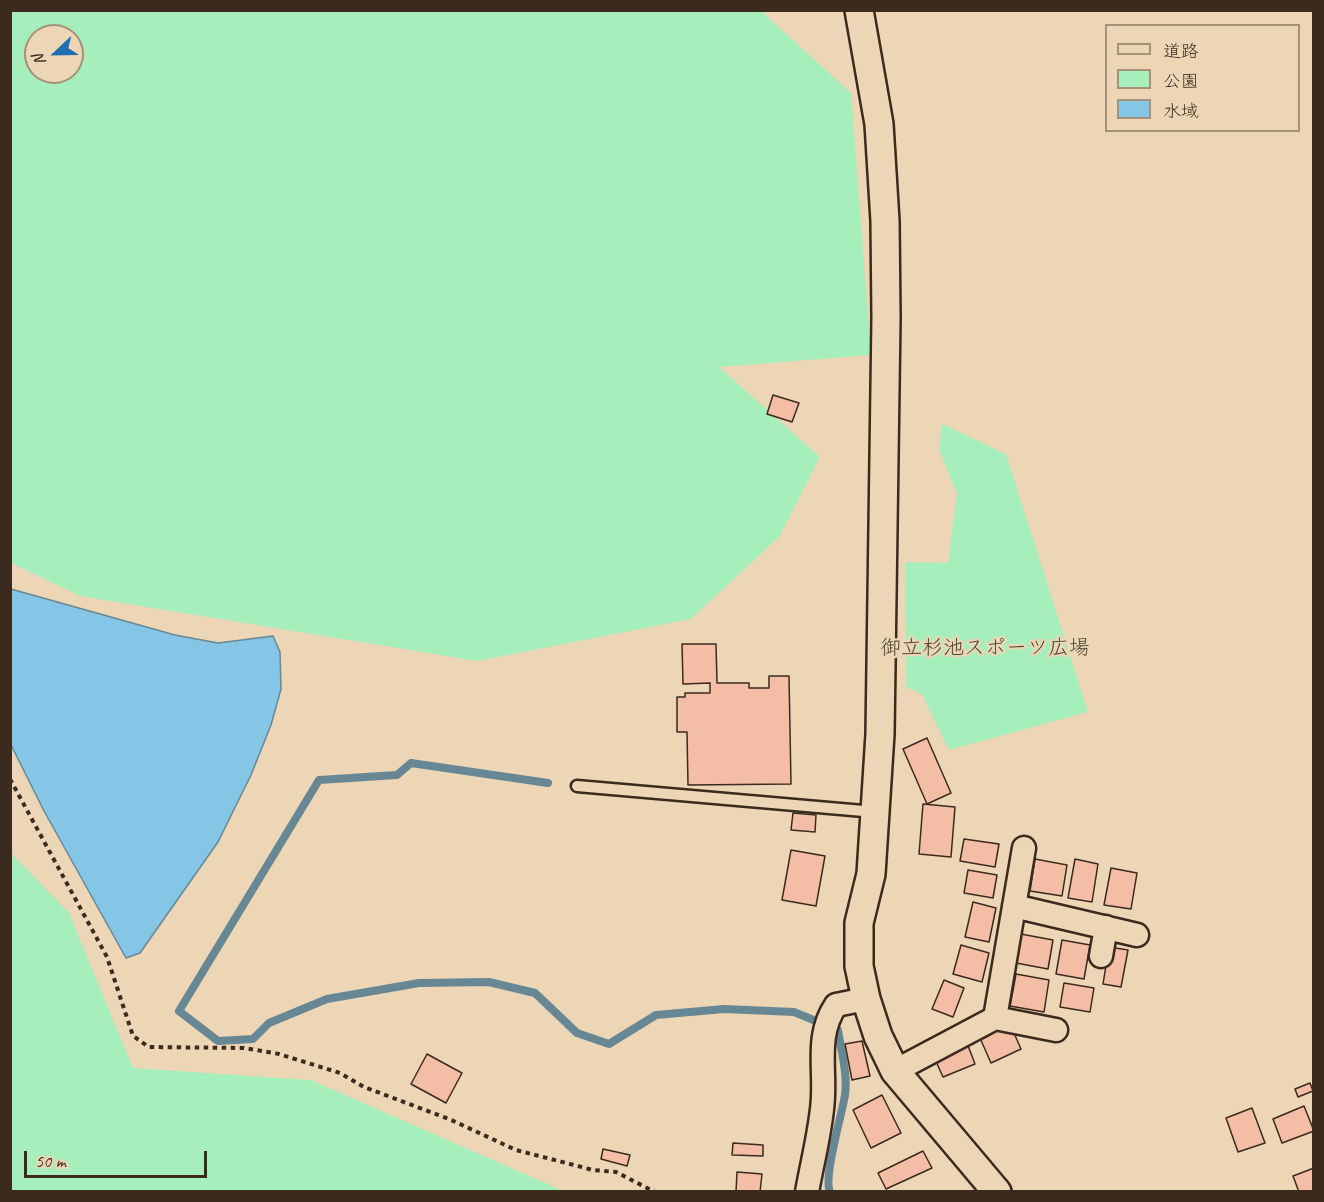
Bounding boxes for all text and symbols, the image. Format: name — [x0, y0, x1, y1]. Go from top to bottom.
north arrow — [24, 24, 84, 84]
legend — [1105, 24, 1300, 132]
text: 道路 — [1163, 40, 1199, 62]
text: N — [28, 52, 50, 68]
text: 公園 — [1163, 70, 1199, 92]
text: 水域 — [1163, 100, 1199, 122]
park label: 御立杉池スポーツ広場 — [880, 635, 1090, 661]
scale bar — [27, 1139, 210, 1177]
text: 50 m — [35, 1150, 66, 1172]

